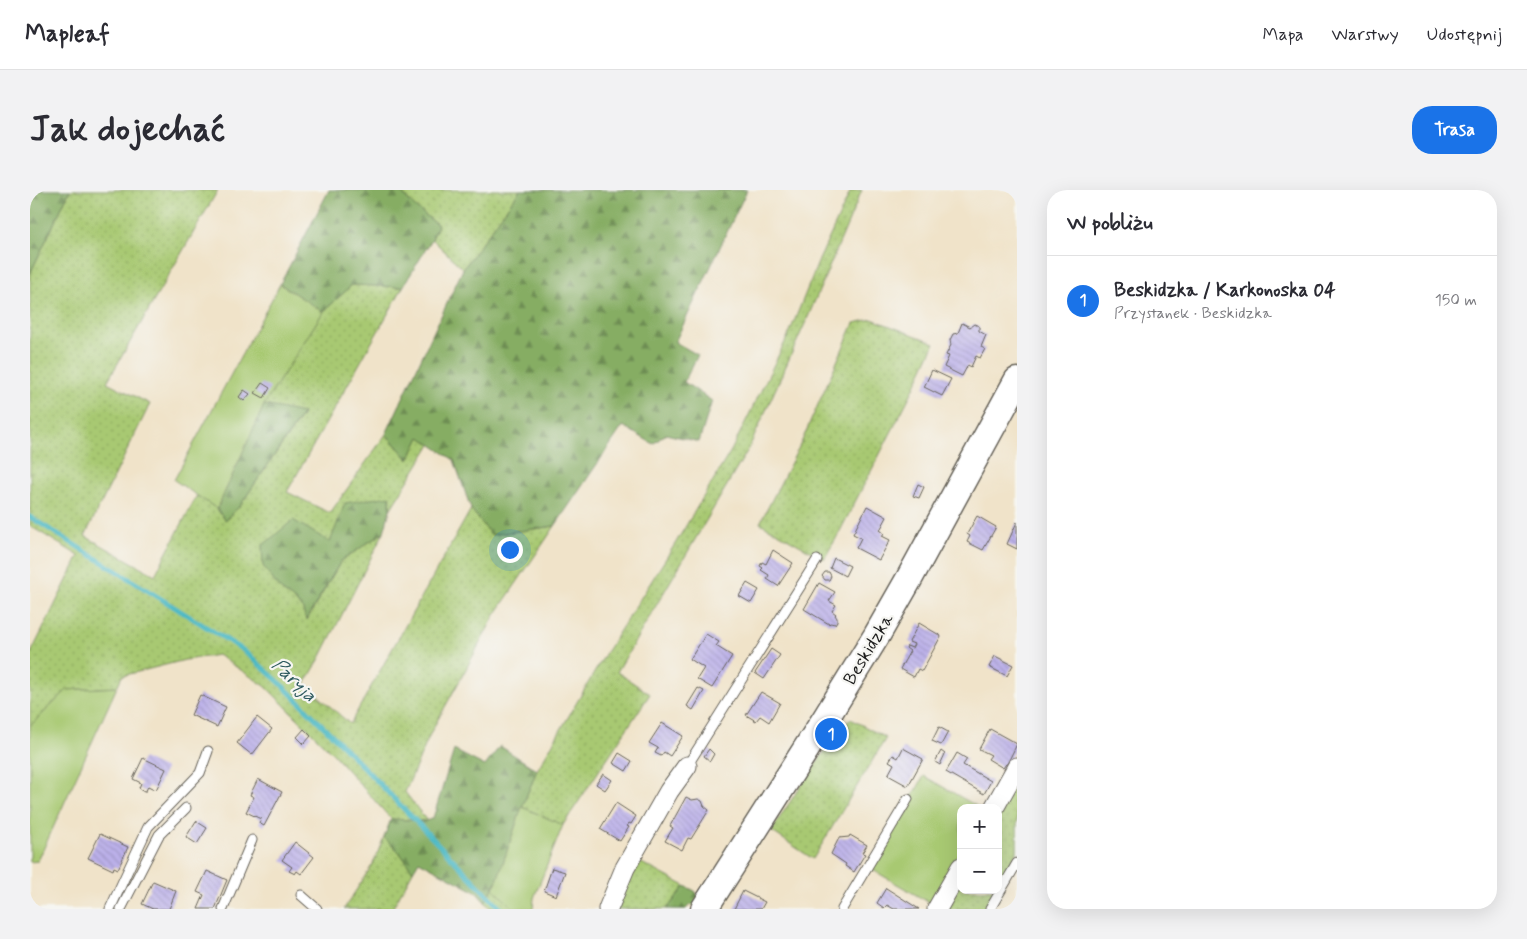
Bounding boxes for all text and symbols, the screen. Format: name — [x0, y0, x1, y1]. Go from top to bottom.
text: Mapleaf — [25, 19, 110, 50]
text: Mapa — [1263, 23, 1304, 47]
text: Warstwy — [1332, 23, 1399, 47]
text: Udostępnij — [1427, 23, 1502, 47]
button: Trasa — [1412, 106, 1497, 154]
text: Jak dojechać — [30, 107, 225, 153]
text: W pobliżu — [1067, 209, 1153, 237]
text: Beskidzka / Karkonoska 04 — [1114, 278, 1336, 303]
text: 1 — [1079, 290, 1087, 311]
text: 150 m — [1435, 290, 1477, 311]
text: Przystanek · Beskidzka — [1114, 303, 1272, 324]
your location — [497, 537, 523, 563]
street label: Beskidzka — [838, 609, 900, 690]
water label: Paryja — [266, 653, 322, 708]
pin: 1 — [815, 715, 847, 753]
map controls — [957, 804, 1002, 894]
button: + — [957, 804, 1002, 849]
button: − — [957, 849, 1002, 894]

